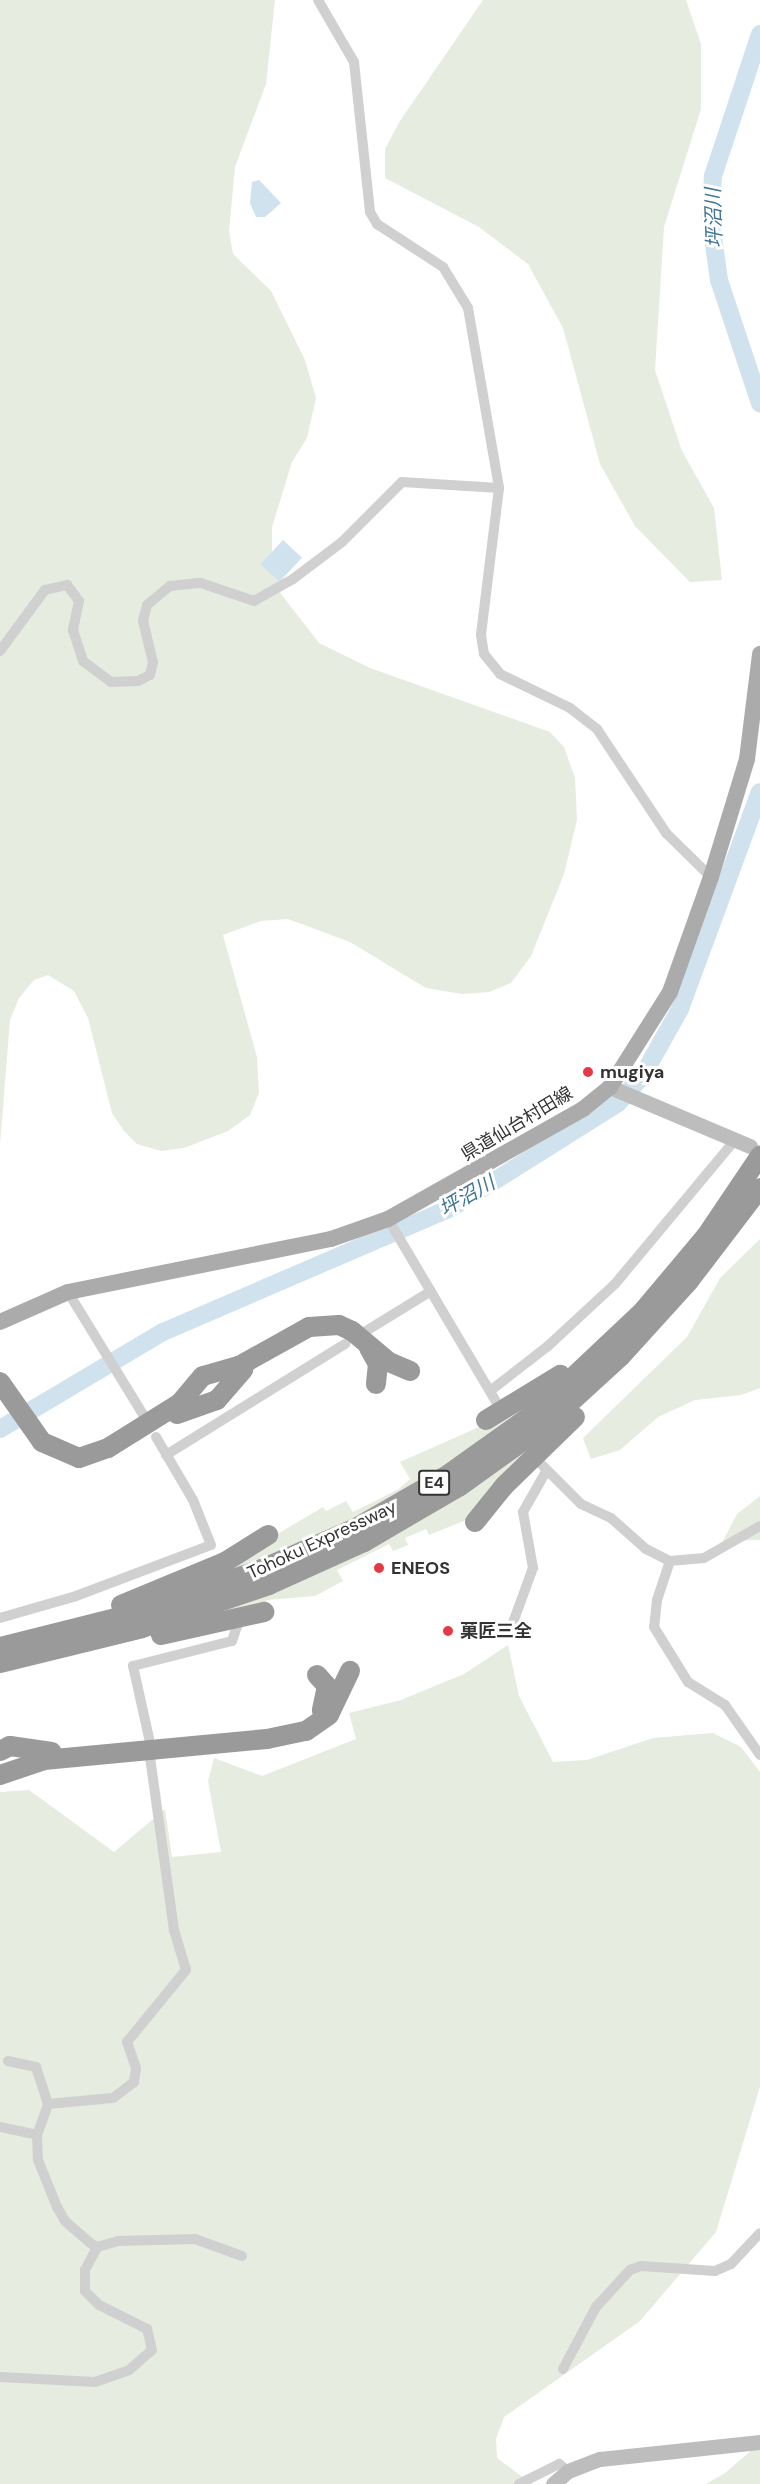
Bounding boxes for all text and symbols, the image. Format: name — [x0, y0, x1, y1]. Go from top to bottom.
water label: 坪沼川 — [701, 188, 727, 248]
place label: mugiya — [600, 1061, 664, 1083]
marker: mugiya — [581, 1065, 595, 1079]
street label: 県道仙台村田線 — [457, 1082, 577, 1166]
water label: 坪沼川 — [435, 1171, 499, 1221]
road number: E4 — [418, 1470, 450, 1496]
street label: Tohoku Expressway — [244, 1496, 400, 1584]
place label: ENEOS — [391, 1557, 450, 1579]
marker: ENEOS — [372, 1561, 386, 1575]
place label: 菓匠三全 — [460, 1620, 532, 1642]
marker: 菓匠三全 — [441, 1624, 455, 1638]

